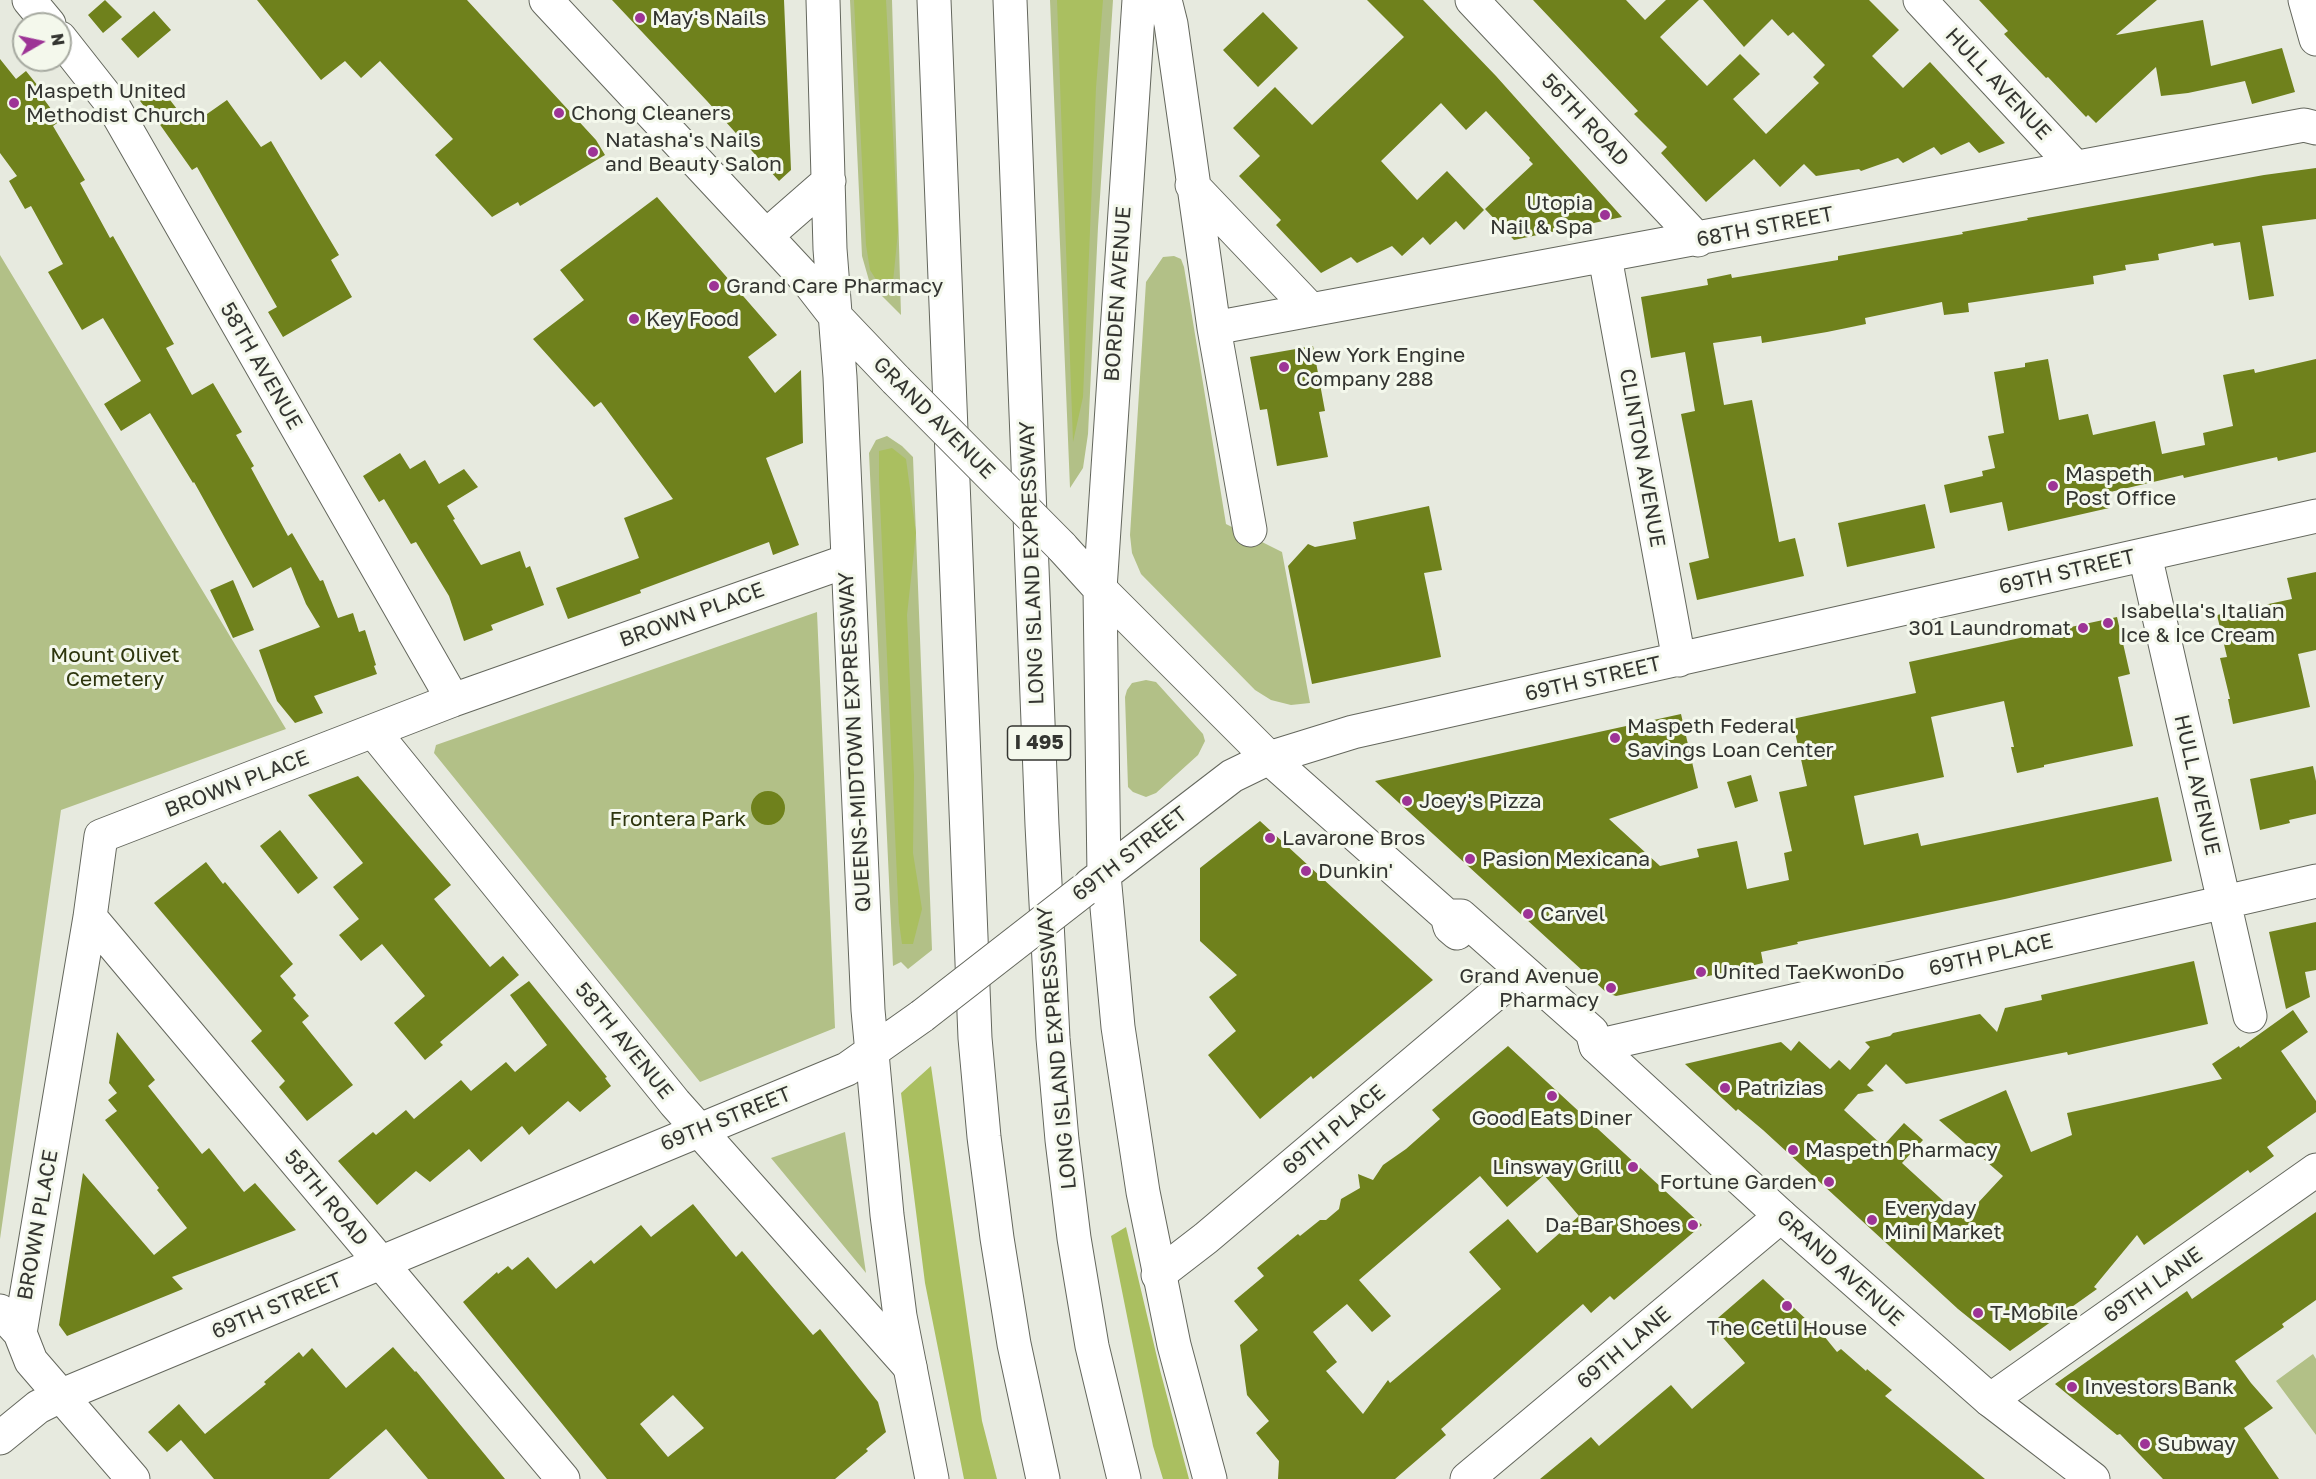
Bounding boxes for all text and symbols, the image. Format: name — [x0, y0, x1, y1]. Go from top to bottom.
place label: May's Nails — [652, 5, 766, 31]
marker: May's Nails — [633, 11, 647, 25]
north arrow — [12, 12, 72, 72]
street label: HULL AVENUE — [1940, 23, 2056, 145]
text: N — [47, 32, 69, 47]
street label: 56TH ROAD — [1536, 69, 1634, 171]
place label: Maspeth United Methodist Church — [26, 78, 206, 128]
marker: Maspeth United Methodist Church — [7, 96, 21, 110]
place label: Chong Cleaners — [571, 100, 731, 126]
marker: Chong Cleaners — [552, 106, 566, 120]
place label: Natasha's Nails and Beauty Salon — [605, 127, 782, 177]
marker: Natasha's Nails and Beauty Salon — [586, 145, 600, 159]
place label: Utopia Nail & Spa — [1490, 190, 1593, 240]
street label: 68TH STREET — [1694, 201, 1836, 253]
street label: BORDEN AVENUE — [1099, 206, 1137, 382]
marker: Utopia Nail & Spa — [1598, 208, 1612, 222]
place label: Grand Care Pharmacy — [726, 273, 943, 299]
marker: Grand Care Pharmacy — [707, 279, 721, 293]
street label: 58TH AVENUE — [214, 298, 308, 434]
place label: Key Food — [646, 306, 739, 332]
marker: Key Food — [627, 312, 641, 326]
place label: New York Engine Company 288 — [1296, 342, 1465, 392]
street label: GRAND AVENUE — [868, 352, 1000, 484]
marker: New York Engine Company 288 — [1277, 360, 1291, 374]
street label: CLINTON AVENUE — [1614, 367, 1670, 549]
street label: LONG ISLAND EXPRESSWAY — [1014, 421, 1050, 705]
place label: Maspeth Post Office — [2065, 461, 2176, 511]
marker: Maspeth Post Office — [2046, 479, 2060, 493]
street label: 69TH STREET — [1996, 544, 2138, 600]
street label: QUEENS-MIDTOWN EXPRESSWAY — [834, 571, 876, 913]
street label: BROWN PLACE — [616, 577, 768, 653]
place label: Isabella's Italian Ice & Ice Cream — [2120, 598, 2285, 648]
place label: 301 Laundromat — [1908, 615, 2071, 641]
marker: Isabella's Italian Ice & Ice Cream — [2101, 616, 2115, 630]
marker: 301 Laundromat — [2076, 621, 2090, 635]
park label: Mount Olivet Cemetery — [50, 642, 180, 692]
street label: 69TH STREET — [1522, 651, 1664, 707]
street label: HULL AVENUE — [2169, 712, 2225, 858]
place label: Maspeth Federal Savings Loan Center — [1627, 713, 1834, 763]
road number: I 495 — [1008, 726, 1070, 760]
marker: Maspeth Federal Savings Loan Center — [1608, 731, 1622, 745]
street label: BROWN PLACE — [161, 745, 313, 823]
place label: Joey's Pizza — [1419, 788, 1541, 814]
marker: Joey's Pizza — [1400, 794, 1414, 808]
street label: 69TH STREET — [1067, 801, 1193, 907]
park label: Frontera Park — [610, 806, 746, 832]
place label: Lavarone Bros — [1282, 825, 1425, 851]
marker: Lavarone Bros — [1263, 831, 1277, 845]
place label: Pasion Mexicana — [1482, 846, 1650, 872]
marker: Pasion Mexicana — [1463, 852, 1477, 866]
place label: Dunkin' — [1318, 858, 1393, 884]
marker: Dunkin' — [1299, 864, 1313, 878]
place label: Carvel — [1540, 901, 1605, 927]
street label: LONG ISLAND EXPRESSWAY — [1032, 906, 1082, 1190]
marker: Carvel — [1521, 907, 1535, 921]
street label: 69TH PLACE — [1926, 928, 2056, 982]
place label: United TaeKwonDo — [1713, 959, 1904, 985]
place label: Grand Avenue Pharmacy — [1459, 963, 1599, 1013]
marker: United TaeKwonDo — [1694, 965, 1708, 979]
street label: 58TH AVENUE — [569, 978, 679, 1104]
marker: Grand Avenue Pharmacy — [1604, 981, 1618, 995]
place label: Patrizias — [1737, 1075, 1824, 1101]
street label: 69TH PLACE — [1277, 1080, 1391, 1180]
street label: 69TH STREET — [657, 1081, 795, 1157]
marker: Patrizias — [1718, 1081, 1732, 1095]
marker: Good Eats Diner — [1545, 1089, 1559, 1103]
place label: Good Eats Diner — [1472, 1105, 1632, 1131]
place label: Maspeth Pharmacy — [1805, 1137, 1998, 1163]
marker: Maspeth Pharmacy — [1786, 1143, 1800, 1157]
street label: 58TH ROAD — [279, 1145, 373, 1251]
street label: BROWN PLACE — [12, 1148, 64, 1302]
place label: Linsway Grill — [1492, 1154, 1621, 1180]
marker: Linsway Grill — [1626, 1160, 1640, 1174]
place label: Fortune Garden — [1659, 1169, 1817, 1195]
marker: Fortune Garden — [1822, 1175, 1836, 1189]
place label: Everyday Mini Market — [1884, 1195, 2002, 1245]
street label: GRAND AVENUE — [1771, 1204, 1909, 1332]
place label: Da-Bar Shoes — [1545, 1212, 1681, 1238]
marker: Everyday Mini Market — [1865, 1213, 1879, 1227]
marker: Da-Bar Shoes — [1686, 1218, 1700, 1232]
street label: 69TH LANE — [2099, 1242, 2207, 1328]
street label: 69TH STREET — [208, 1267, 346, 1345]
marker: The Cetli House — [1780, 1299, 1794, 1313]
place label: T-Mobile — [1990, 1300, 2078, 1326]
street label: 69TH LANE — [1572, 1301, 1676, 1395]
marker: T-Mobile — [1971, 1306, 1985, 1320]
place label: The Cetli House — [1707, 1315, 1867, 1341]
place label: Investors Bank — [2084, 1374, 2234, 1400]
marker: Investors Bank — [2065, 1380, 2079, 1394]
place label: Subway — [2157, 1431, 2236, 1457]
marker: Subway — [2138, 1437, 2152, 1451]

